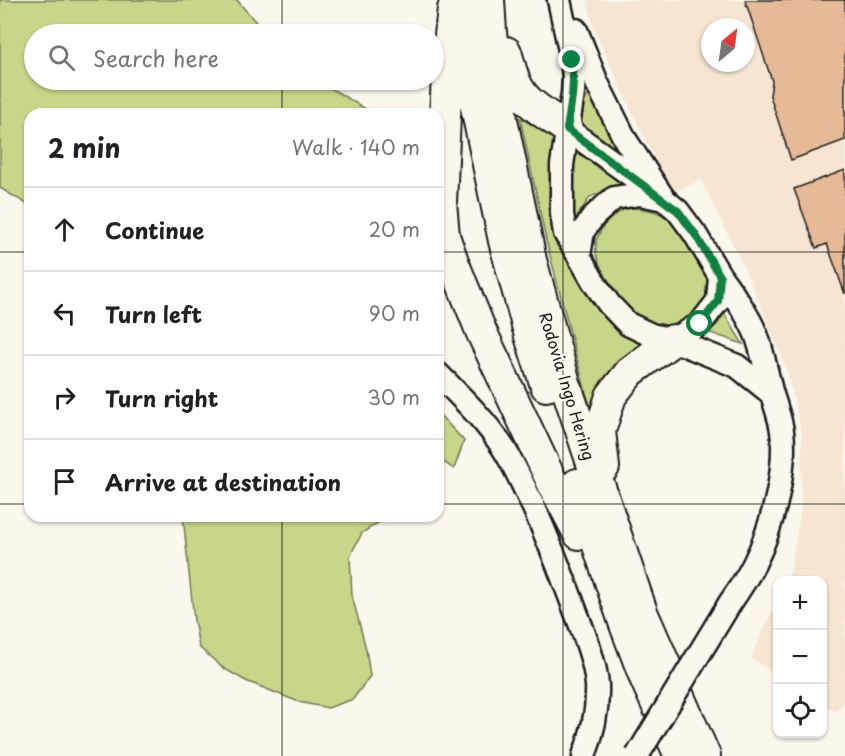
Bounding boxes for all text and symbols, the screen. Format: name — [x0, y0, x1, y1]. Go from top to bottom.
north arrow — [701, 18, 755, 72]
search box — [24, 24, 444, 90]
icon: search — [45, 41, 78, 74]
text: Search here — [93, 41, 219, 74]
route end — [558, 46, 584, 72]
text: 2 min — [48, 128, 121, 167]
text: Walk · 140 m — [292, 132, 420, 162]
icon: ahead — [48, 213, 81, 246]
text: Continue — [105, 213, 204, 246]
text: 20 m — [368, 214, 420, 244]
icon: left — [48, 297, 81, 330]
text: Turn left — [105, 297, 202, 330]
text: 90 m — [369, 298, 420, 328]
street label: Rodovia Ingo Hering — [534, 309, 602, 463]
route start — [686, 310, 712, 336]
icon: right — [48, 381, 81, 414]
text: Turn right — [105, 381, 218, 414]
text: 30 m — [367, 382, 420, 412]
icon: arrive — [48, 465, 81, 498]
text: Arrive at destination — [105, 465, 341, 498]
map controls — [773, 576, 827, 738]
button: + — [773, 576, 827, 630]
button: − — [773, 630, 827, 684]
button: locate — [773, 684, 827, 738]

